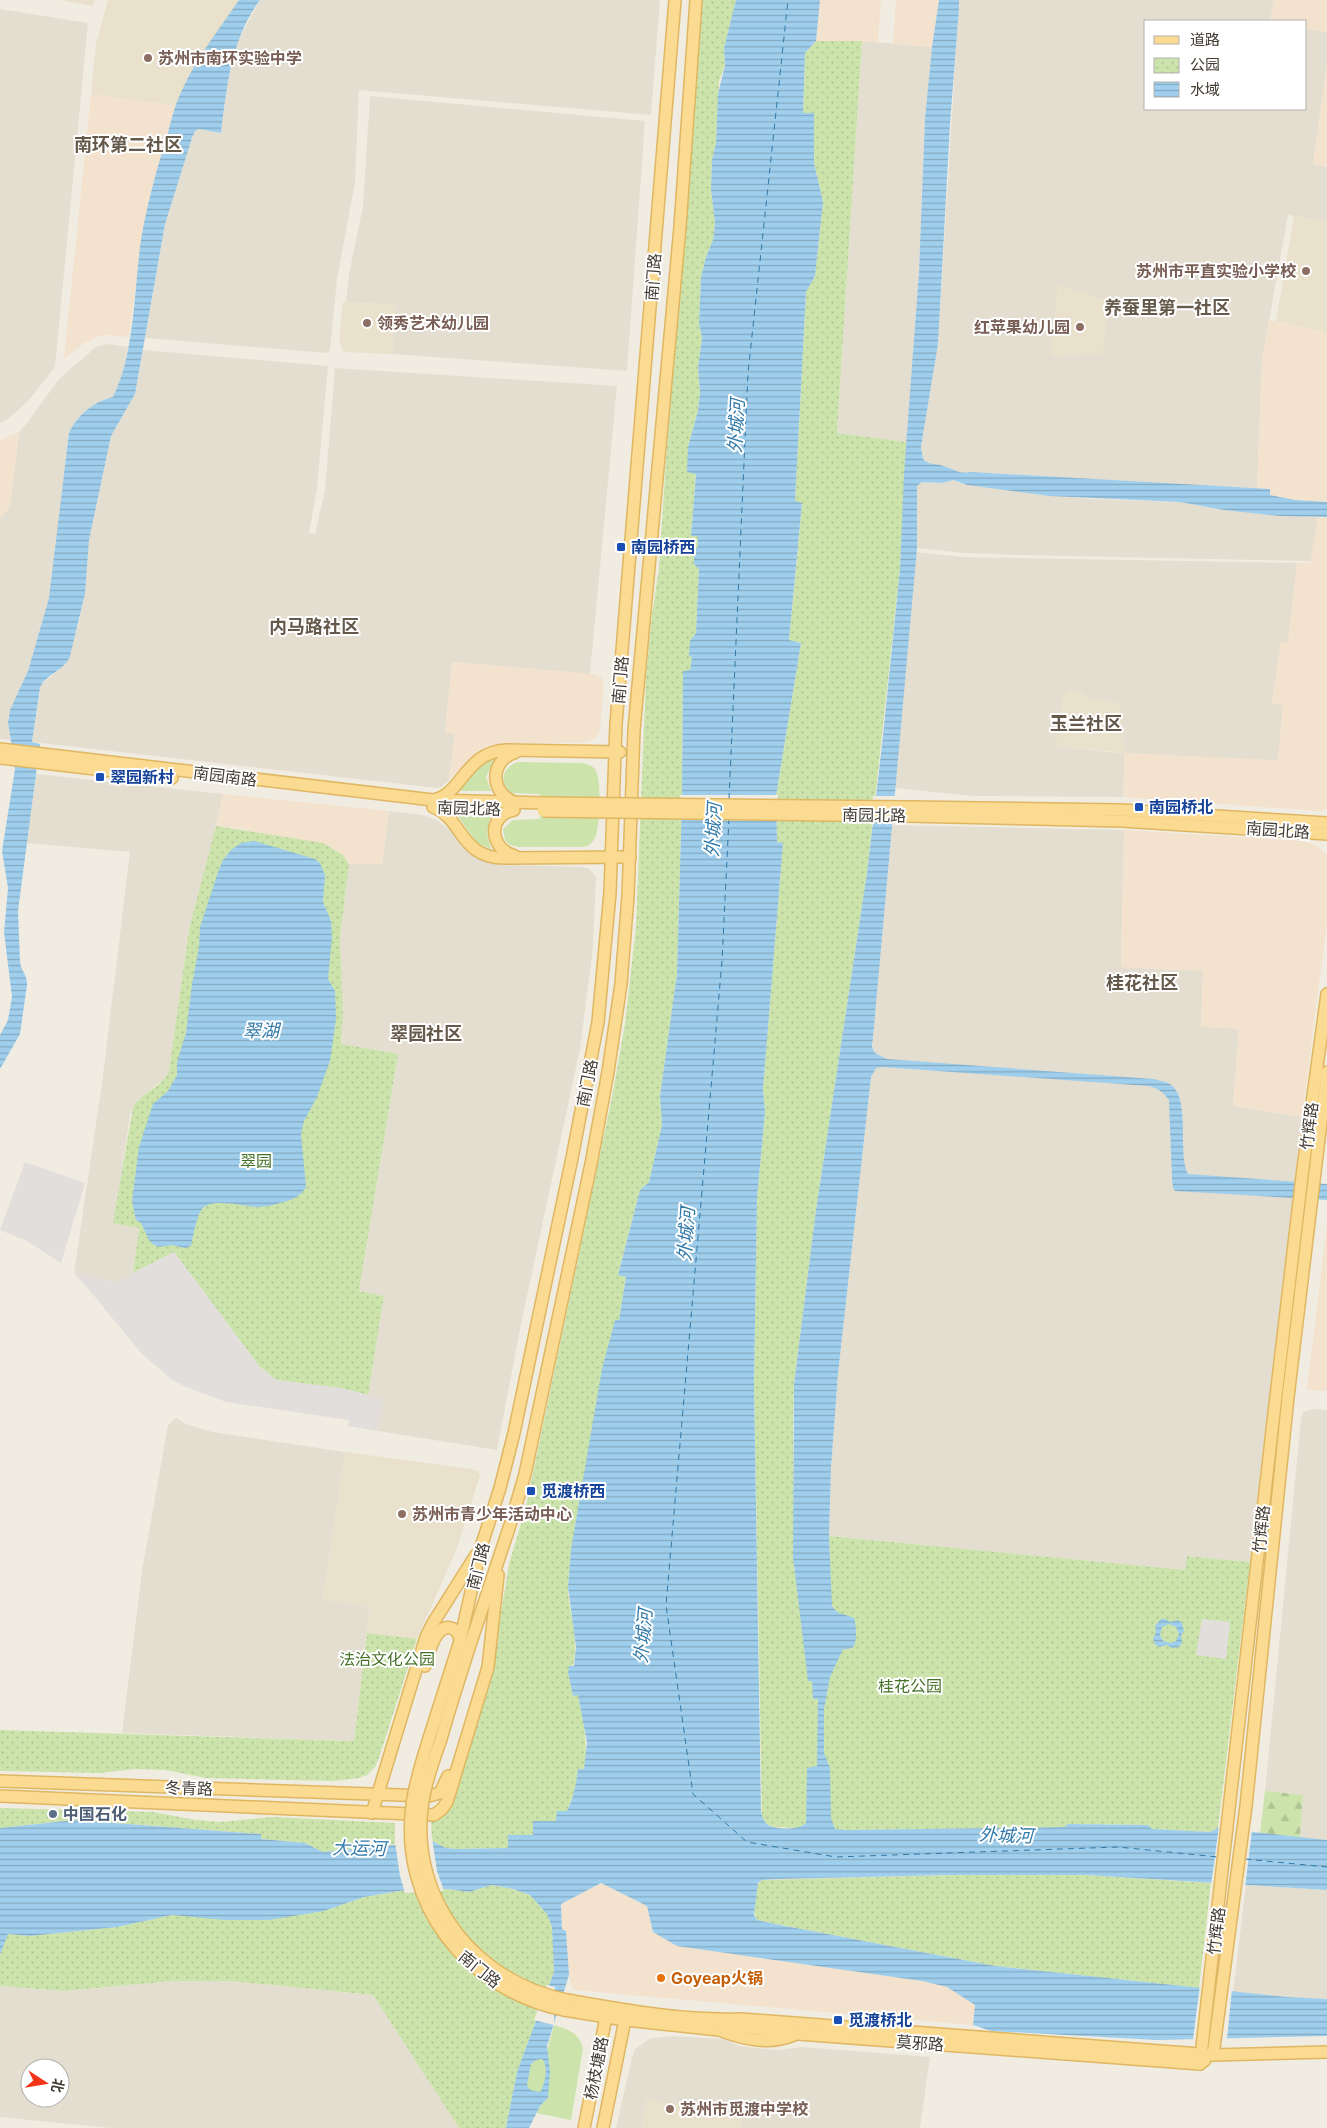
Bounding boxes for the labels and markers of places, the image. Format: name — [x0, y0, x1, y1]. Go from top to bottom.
place label: 苏州市南环实验中学 — [158, 48, 302, 68]
marker: 苏州市南环实验中学 — [142, 52, 154, 64]
place label: 苏州市平直实验小学校 — [1136, 261, 1297, 281]
marker: 苏州市平直实验小学校 — [1300, 265, 1312, 277]
place label: 领秀艺术幼儿园 — [377, 313, 489, 333]
marker: 领秀艺术幼儿园 — [361, 317, 373, 329]
place label: 红苹果幼儿园 — [974, 317, 1070, 337]
marker: 红苹果幼儿园 — [1074, 321, 1086, 333]
place label: 南园桥西 — [631, 537, 695, 557]
marker: 南园桥西 — [615, 541, 627, 553]
place label: 翠园新村 — [110, 767, 174, 787]
marker: 翠园新村 — [94, 771, 106, 783]
place label: 南园桥北 — [1149, 797, 1213, 817]
marker: 南园桥北 — [1133, 801, 1145, 813]
place label: 觅渡桥西 — [541, 1481, 605, 1501]
marker: 觅渡桥西 — [525, 1485, 537, 1497]
place label: 苏州市青少年活动中心 — [412, 1504, 572, 1524]
marker: 苏州市青少年活动中心 — [396, 1508, 408, 1520]
place label: 中国石化 — [63, 1804, 127, 1824]
marker: 中国石化 — [47, 1808, 59, 1820]
place label: Goyeap火锅 — [671, 1968, 763, 1988]
marker: Goyeap火锅 — [655, 1972, 667, 1984]
place label: 觅渡桥北 — [848, 2010, 912, 2030]
marker: 觅渡桥北 — [832, 2014, 844, 2026]
place label: 苏州市觅渡中学校 — [680, 2099, 809, 2119]
marker: 苏州市觅渡中学校 — [664, 2103, 676, 2115]

